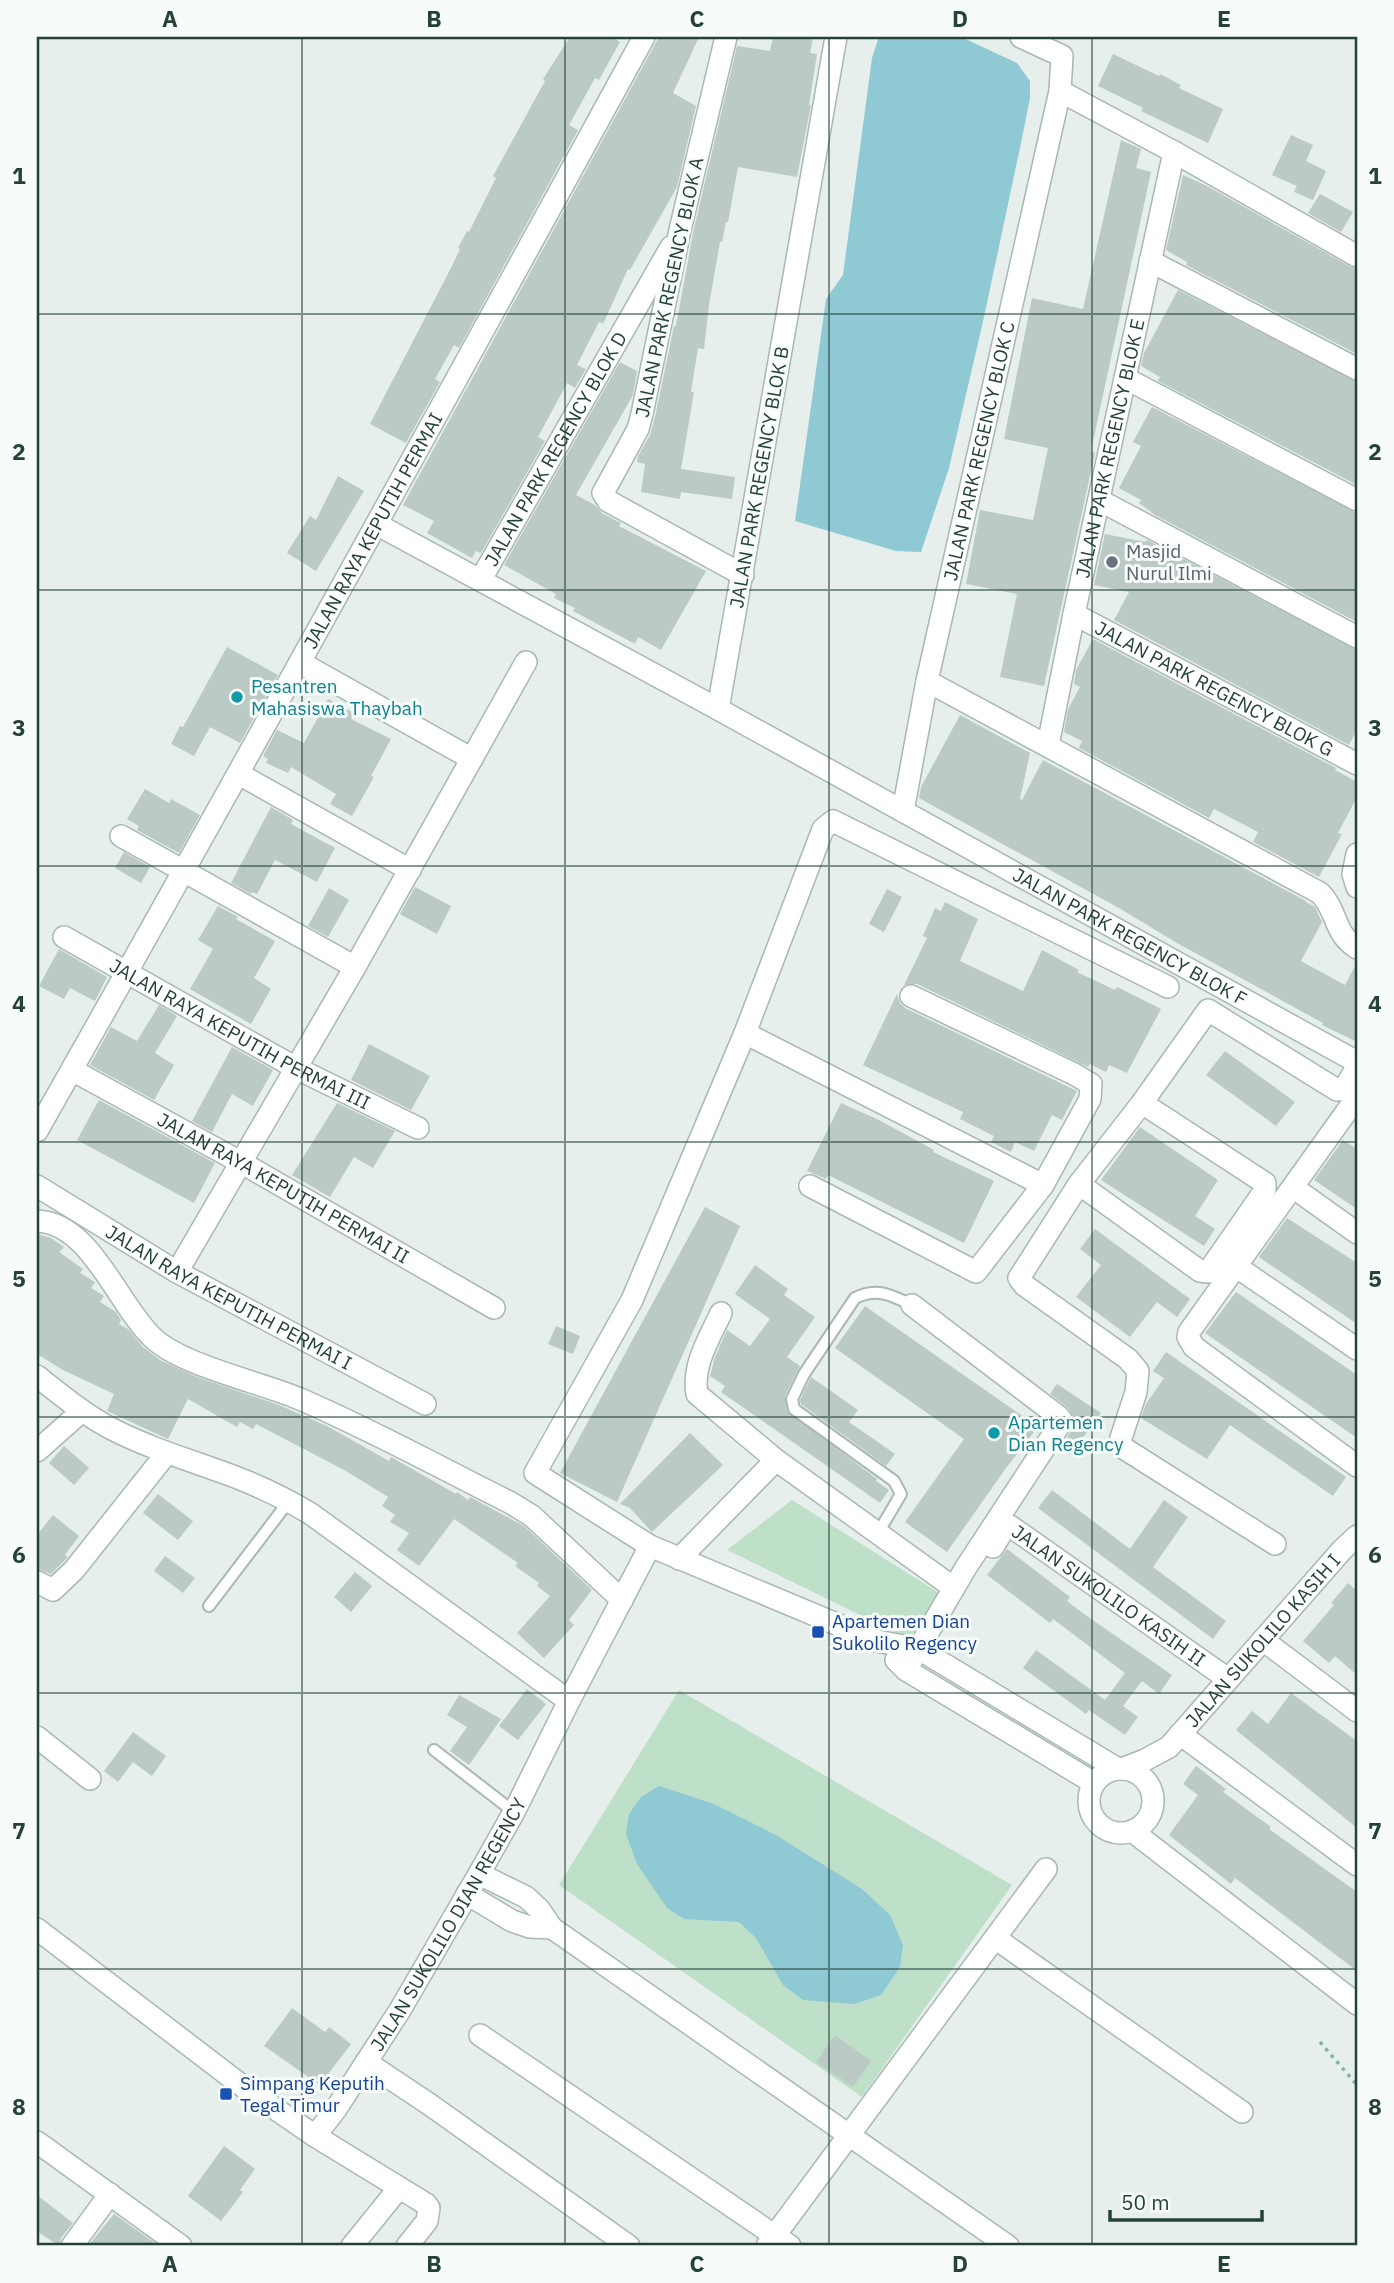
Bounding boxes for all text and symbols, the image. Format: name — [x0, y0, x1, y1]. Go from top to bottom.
text: A — [162, 3, 178, 33]
text: B — [426, 3, 442, 33]
text: C — [690, 3, 705, 33]
text: D — [952, 3, 968, 33]
text: E — [1217, 3, 1231, 33]
street label: JALAN PARK REGENCY BLOK A — [630, 155, 708, 419]
text: 1 — [12, 160, 26, 190]
text: 1 — [1368, 160, 1382, 190]
street label: JALAN PARK REGENCY BLOK E — [1070, 317, 1150, 580]
street label: JALAN PARK REGENCY BLOK C — [938, 319, 1020, 583]
street label: JALAN PARK REGENCY BLOK D — [479, 327, 632, 570]
street label: JALAN PARK REGENCY BLOK B — [724, 344, 794, 610]
street label: JALAN RAYA KEPUTIH PERMAI — [298, 408, 448, 653]
text: 2 — [12, 436, 26, 466]
text: 2 — [1368, 436, 1382, 466]
place label: Masjid Nurul Ilmi — [1126, 539, 1212, 585]
marker: Masjid Nurul Ilmi — [1104, 554, 1120, 570]
street label: JALAN PARK REGENCY BLOK G — [1091, 615, 1338, 761]
place label: Pesantren Mahasiswa Thaybah — [251, 674, 423, 720]
marker: Pesantren Mahasiswa Thaybah — [229, 689, 245, 705]
text: 3 — [12, 712, 26, 742]
text: 3 — [1368, 712, 1382, 742]
street label: JALAN PARK REGENCY BLOK F — [1009, 862, 1251, 1011]
street label: JALAN RAYA KEPUTIH PERMAI III — [106, 953, 374, 1115]
text: 4 — [12, 988, 26, 1018]
text: 4 — [1368, 988, 1382, 1018]
street label: JALAN RAYA KEPUTIH PERMAI II — [153, 1107, 414, 1269]
street label: JALAN RAYA KEPUTIH PERMAI I — [101, 1219, 356, 1375]
text: 5 — [12, 1263, 26, 1293]
text: 5 — [1368, 1263, 1382, 1293]
place label: Apartemen Dian Regency — [1008, 1410, 1124, 1456]
marker: Apartemen Dian Regency — [986, 1425, 1002, 1441]
street label: JALAN SUKOLILO KASIH II — [1007, 1519, 1210, 1671]
text: 6 — [12, 1539, 26, 1569]
text: 6 — [1368, 1539, 1382, 1569]
street label: JALAN SUKOLILO KASIH I — [1180, 1549, 1345, 1732]
place label: Apartemen Dian Sukolilo Regency — [832, 1609, 977, 1655]
marker: Apartemen Dian Sukolilo Regency — [810, 1624, 826, 1640]
street label: JALAN SUKOLILO DIAN REGENCY — [365, 1793, 531, 2055]
text: 7 — [12, 1815, 26, 1845]
text: 7 — [1368, 1815, 1382, 1845]
place label: Simpang Keputih Tegal Timur — [240, 2071, 385, 2117]
marker: Simpang Keputih Tegal Timur — [218, 2086, 234, 2102]
text: 8 — [12, 2091, 26, 2121]
text: 8 — [1368, 2091, 1382, 2121]
scale bar — [1110, 2178, 1263, 2222]
text: 50 m — [1121, 2188, 1170, 2216]
text: A — [162, 2248, 178, 2278]
text: B — [426, 2248, 442, 2278]
text: C — [690, 2248, 705, 2278]
text: D — [952, 2248, 968, 2278]
text: E — [1217, 2248, 1231, 2278]

